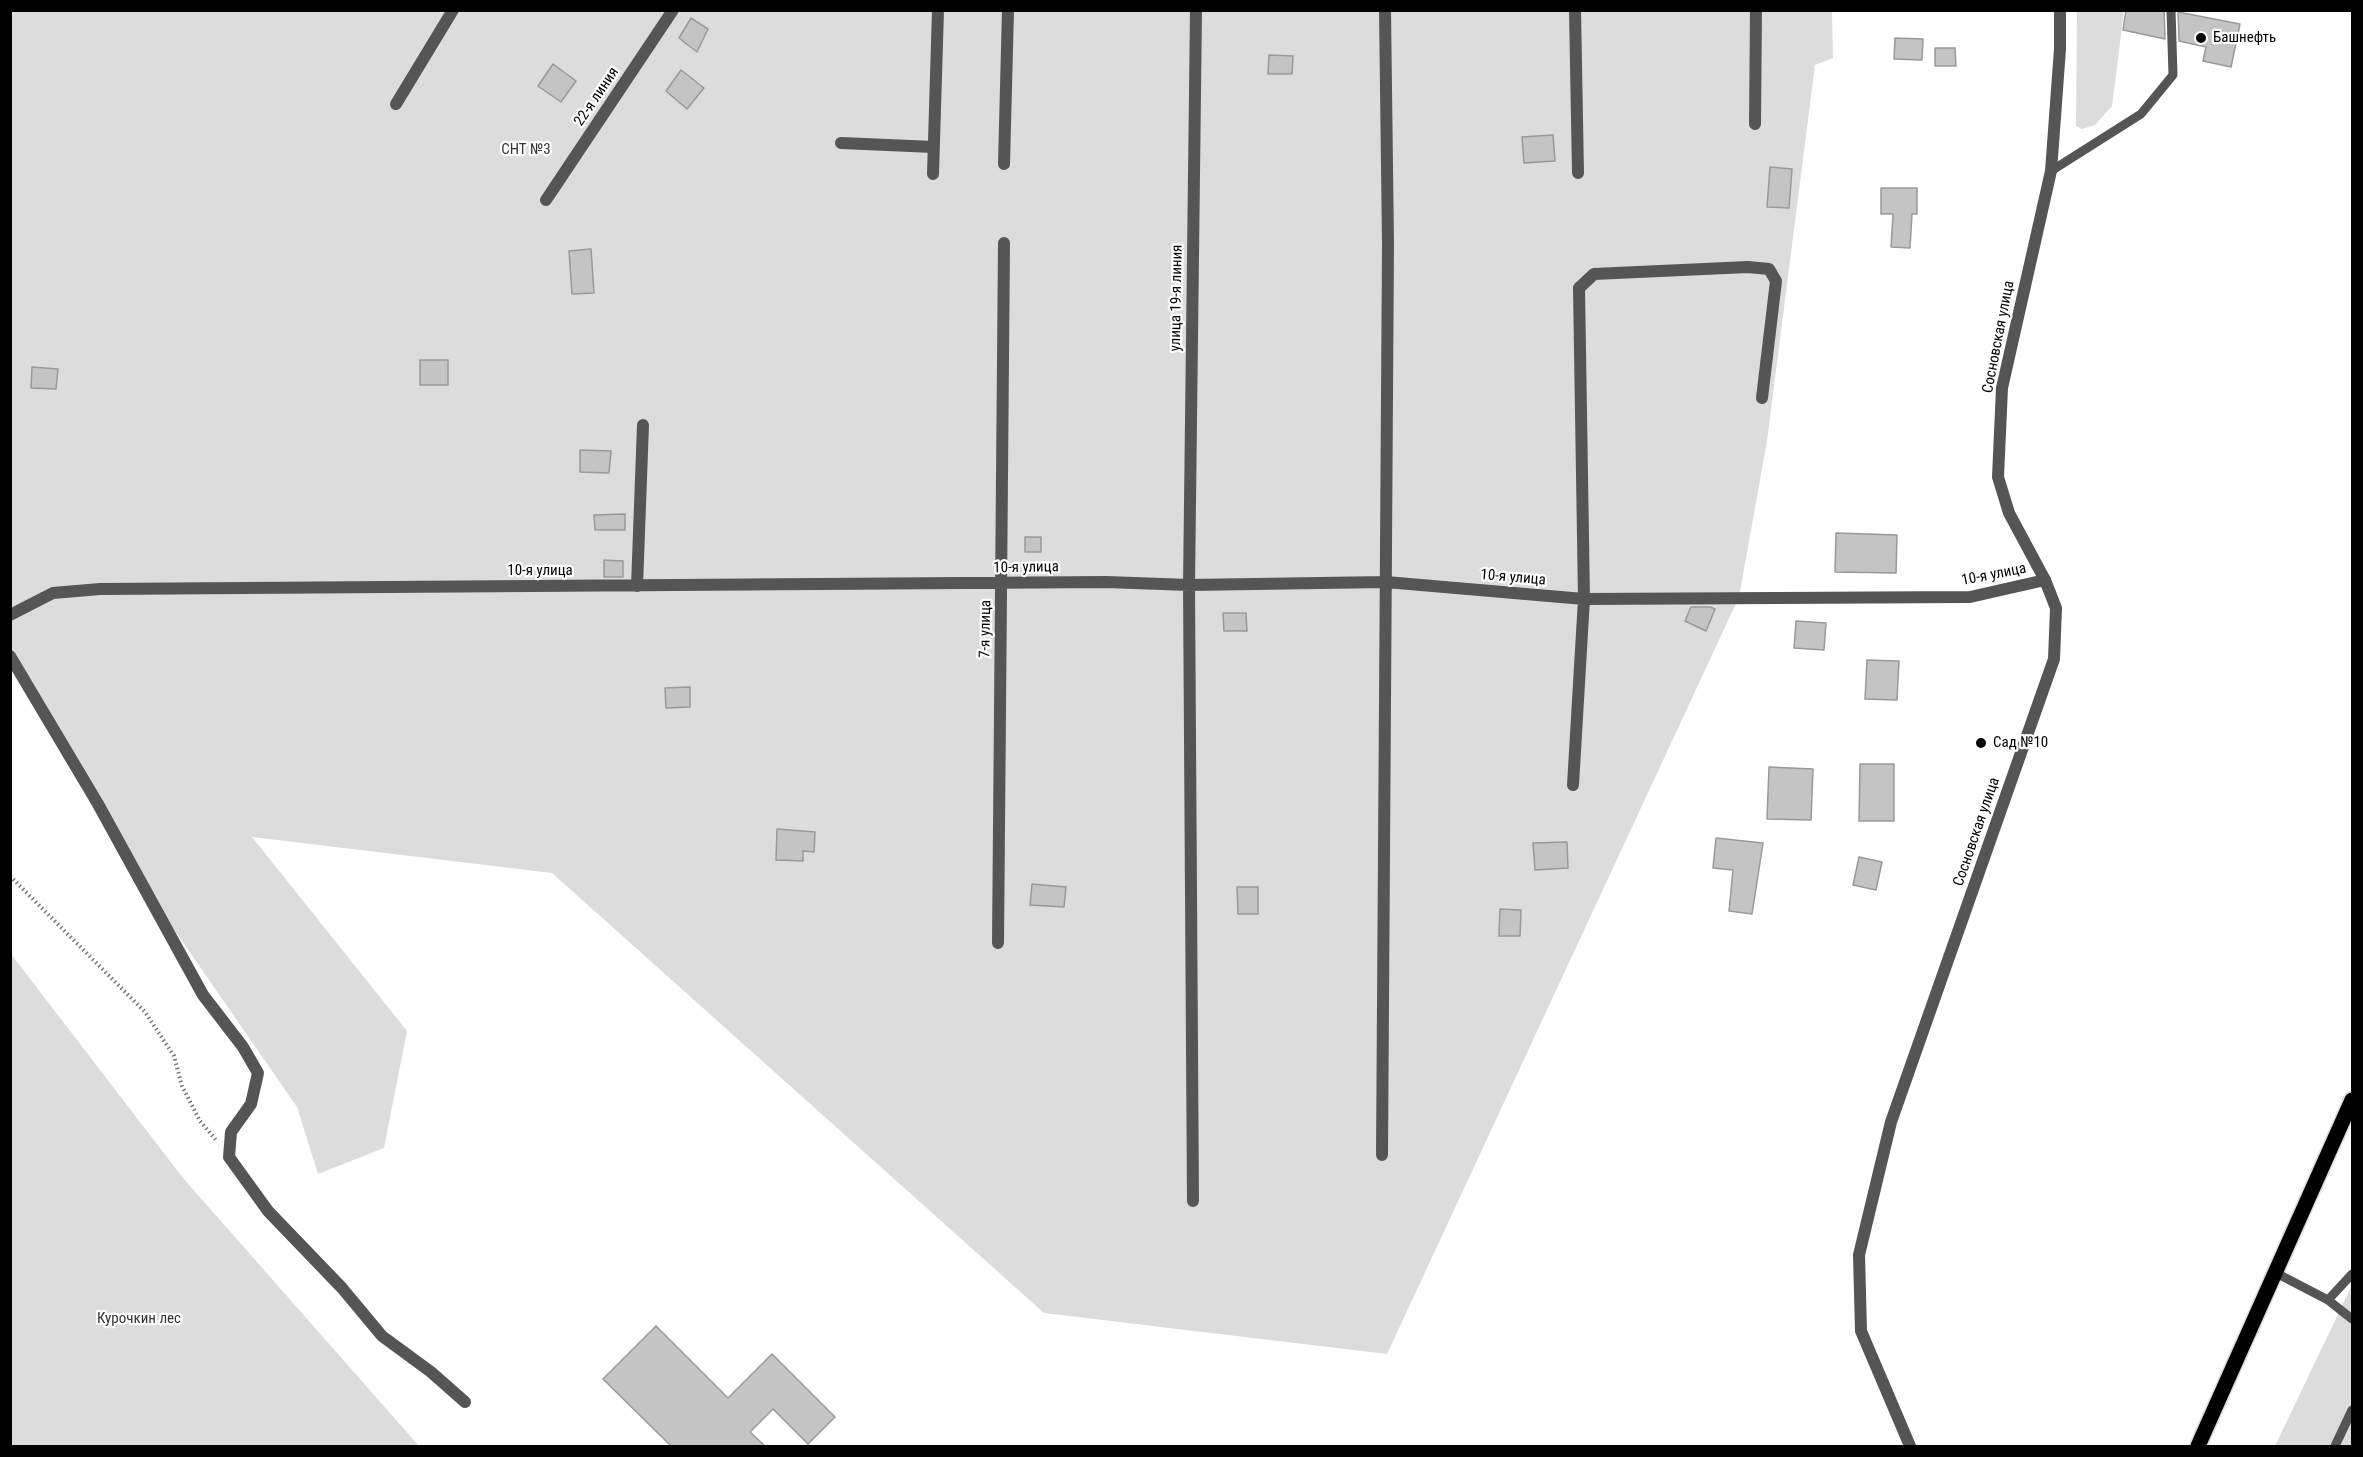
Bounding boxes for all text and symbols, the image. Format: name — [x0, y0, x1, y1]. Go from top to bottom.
place label: Башнефть — [2213, 29, 2276, 47]
marker: Башнефть — [2194, 31, 2208, 45]
street label: 22-я линия — [571, 64, 623, 130]
park label: СНТ №3 — [501, 141, 551, 159]
street label: улица 19-я линия — [1167, 244, 1187, 352]
street label: Сосновская улица — [1979, 279, 2019, 395]
street label: 10-я улица — [993, 558, 1059, 578]
street label: 10-я улица — [1960, 560, 2028, 590]
street label: 10-я улица — [507, 562, 573, 580]
street label: 10-я улица — [1480, 566, 1546, 590]
street label: 7-я улица — [976, 600, 996, 658]
place label: Сад №10 — [1993, 734, 2048, 752]
marker: Сад №10 — [1974, 736, 1988, 750]
street label: Сосновская улица — [1950, 775, 2004, 889]
park label: Курочкин лес — [97, 1310, 181, 1328]

